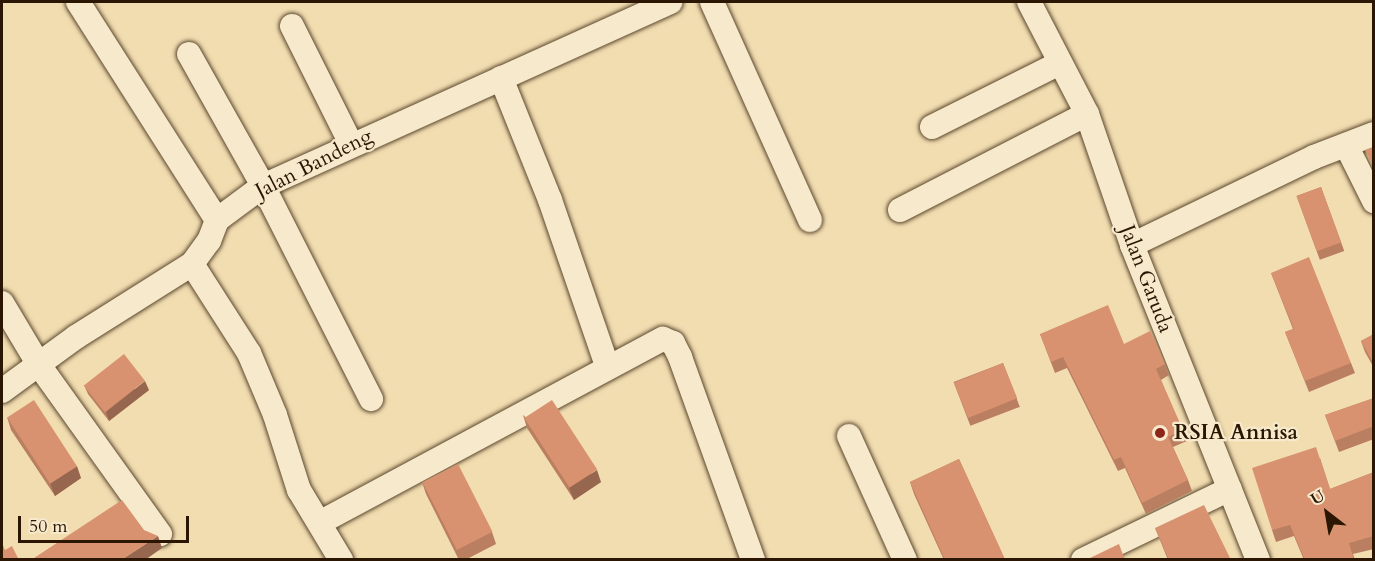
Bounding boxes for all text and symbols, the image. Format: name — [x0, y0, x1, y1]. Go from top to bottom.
street label: Jalan Bandeng — [251, 124, 377, 204]
street label: Jalan Garuda — [1114, 222, 1178, 336]
place label: RSIA Annisa — [1174, 420, 1298, 446]
marker: RSIA Annisa — [1151, 424, 1169, 442]
north arrow — [1297, 483, 1357, 543]
text: U — [1306, 485, 1329, 510]
scale bar — [21, 504, 192, 542]
text: 50 m — [29, 514, 68, 539]

